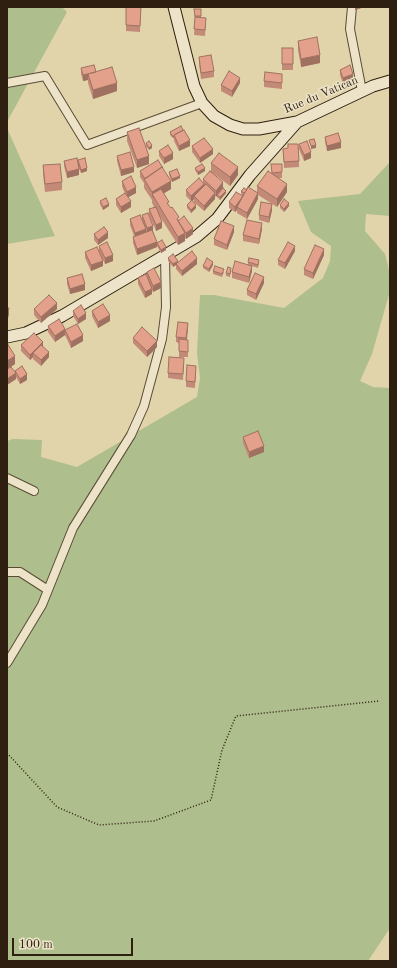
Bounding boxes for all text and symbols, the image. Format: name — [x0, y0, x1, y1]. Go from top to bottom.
street label: Rue du Vatican — [282, 73, 360, 117]
scale bar — [14, 930, 135, 956]
text: 100 m — [19, 939, 53, 951]

